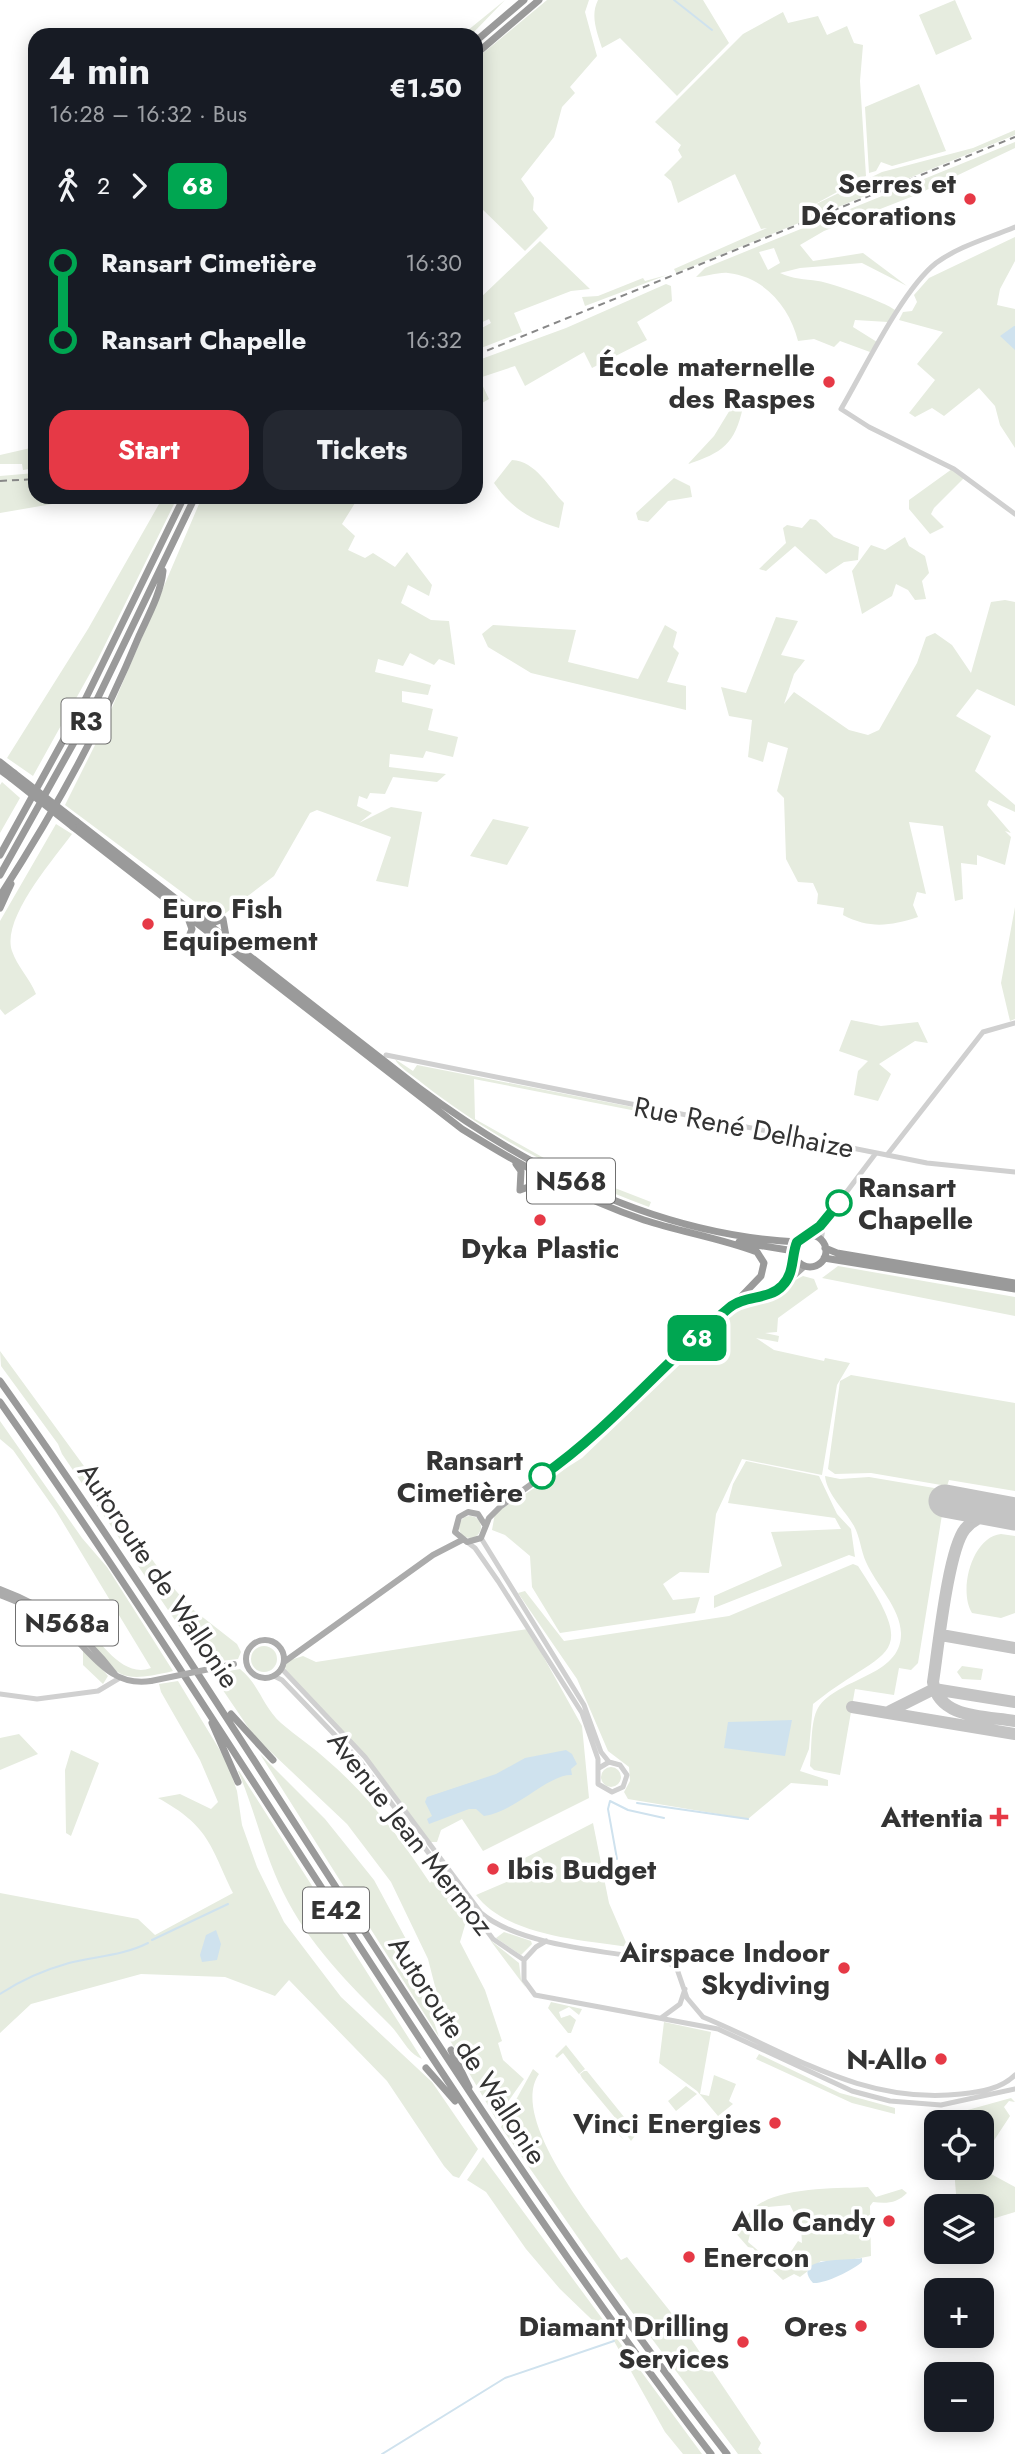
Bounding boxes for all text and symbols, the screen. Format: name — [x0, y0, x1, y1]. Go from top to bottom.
text: 4 min — [49, 43, 150, 98]
text: €1.50 — [389, 69, 462, 107]
text: 16:28 – 16:32 · Bus — [49, 97, 247, 131]
place label: Serres et Décorations — [800, 163, 956, 236]
icon: walk — [49, 167, 87, 205]
icon: forward — [120, 167, 158, 205]
text: 68 — [182, 168, 213, 203]
text: 2 — [97, 169, 110, 203]
marker: Serres et Décorations — [962, 191, 978, 207]
text: Ransart Cimetière — [101, 244, 317, 282]
text: 16:30 — [405, 246, 462, 280]
text: Ransart Chapelle — [101, 321, 306, 359]
text: 16:32 — [406, 323, 462, 357]
place label: École maternelle des Raspes — [598, 346, 815, 419]
marker: École maternelle des Raspes — [821, 374, 837, 390]
button: Start — [49, 410, 249, 490]
button: Tickets — [263, 410, 462, 490]
road number: R3 — [62, 698, 110, 744]
place label: Euro Fish Equipement — [162, 888, 317, 961]
marker: Euro Fish Equipement — [140, 916, 156, 932]
street label: Rue René Delhaize — [631, 1086, 857, 1169]
road number: N568 — [527, 1158, 615, 1204]
place label: Ransart Chapelle — [858, 1167, 973, 1240]
marker: Ransart Chapelle — [826, 1190, 852, 1216]
marker: Dyka Plastic — [532, 1212, 548, 1228]
place label: Dyka Plastic — [461, 1228, 619, 1269]
line badge: 68 — [666, 1315, 728, 1361]
text: 68 — [681, 1320, 713, 1355]
place label: Ransart Cimetière — [397, 1440, 523, 1513]
street label: Autoroute de Wallonie — [67, 1454, 250, 1697]
marker: Ransart Cimetière — [529, 1463, 555, 1489]
road number: N568a — [16, 1600, 118, 1646]
street label: Avenue Jean Mermoz — [318, 1722, 504, 1944]
place label: Attentia — [880, 1797, 983, 1838]
marker: Attentia — [989, 1807, 1009, 1827]
place label: Ibis Budget — [507, 1849, 656, 1890]
marker: Ibis Budget — [485, 1861, 501, 1877]
road number: E42 — [303, 1887, 369, 1932]
street label: Autoroute de Wallonie — [378, 1928, 557, 2173]
place label: Airspace Indoor Skydiving — [619, 1932, 830, 2005]
marker: Airspace Indoor Skydiving — [836, 1960, 852, 1976]
place label: N-Allo — [846, 2039, 927, 2080]
marker: N-Allo — [933, 2051, 949, 2067]
place label: Vinci Energies — [572, 2103, 761, 2144]
map controls — [924, 2110, 994, 2432]
button: locate — [924, 2110, 994, 2180]
marker: Vinci Energies — [767, 2115, 783, 2131]
button: layers — [924, 2194, 994, 2264]
place label: Allo Candy — [731, 2201, 875, 2242]
marker: Allo Candy — [881, 2213, 897, 2229]
place label: Enercon — [703, 2237, 810, 2278]
marker: Enercon — [681, 2249, 697, 2265]
button: + — [924, 2278, 994, 2348]
place label: Diamant Drilling Services — [518, 2306, 729, 2379]
place label: Ores — [784, 2306, 847, 2347]
marker: Ores — [853, 2318, 869, 2334]
marker: Diamant Drilling Services — [735, 2334, 751, 2350]
button: − — [924, 2362, 994, 2432]

